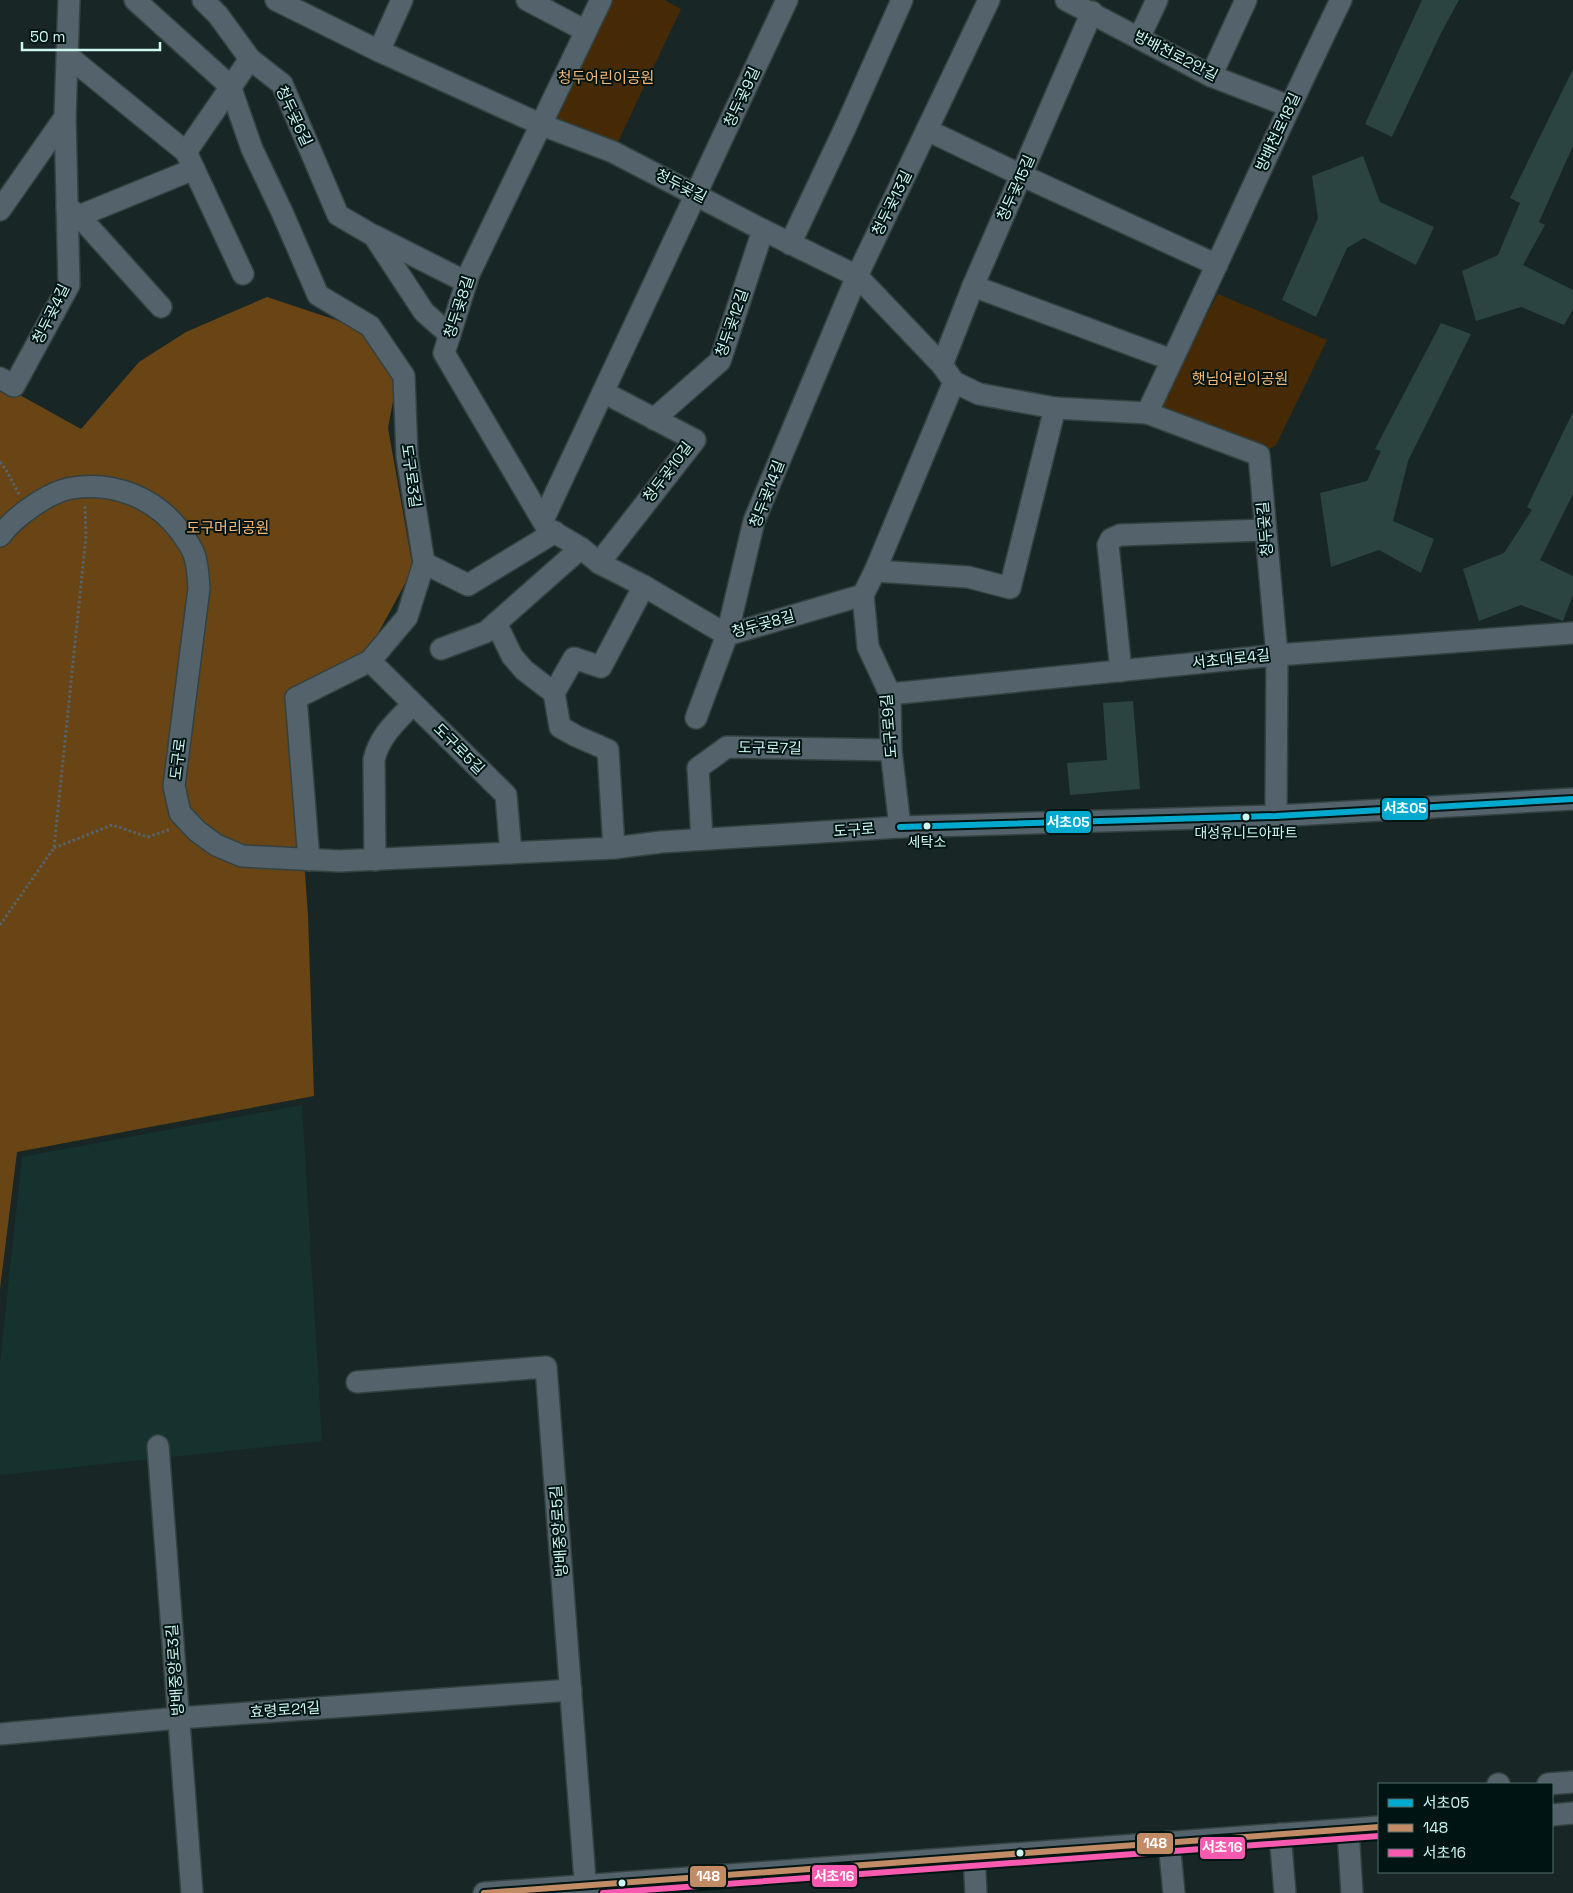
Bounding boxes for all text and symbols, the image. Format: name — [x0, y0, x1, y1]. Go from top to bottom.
scale bar — [22, 20, 160, 52]
street label: 방배천로2안길 — [1131, 26, 1221, 85]
text: 50 m — [30, 27, 65, 46]
street label: 청두곶9길 — [719, 64, 764, 130]
park label: 청두어린이공원 — [558, 68, 654, 87]
street label: 청두곶6길 — [272, 83, 317, 149]
street label: 방배천로18길 — [1251, 89, 1304, 174]
street label: 청두곶15길 — [993, 152, 1039, 224]
street label: 청두곶길 — [652, 165, 710, 207]
street label: 청두곶13길 — [868, 167, 916, 239]
street label: 청두곶8길 — [440, 273, 478, 340]
street label: 청두곶4길 — [28, 281, 73, 347]
street label: 청두곶12길 — [711, 286, 752, 359]
park label: 햇님어린이공원 — [1192, 369, 1288, 388]
street label: 청두곶10길 — [639, 438, 697, 506]
street label: 도구로3길 — [398, 443, 425, 509]
street label: 청두곶14길 — [745, 457, 788, 530]
street label: 청두곶길 — [1253, 501, 1276, 557]
park label: 도구머리공원 — [187, 518, 269, 537]
street label: 청두곶8길 — [729, 606, 797, 641]
street label: 서초대로4길 — [1191, 645, 1271, 672]
street label: 도구로9길 — [876, 693, 901, 759]
street label: 도구로5길 — [430, 719, 489, 778]
street label: 도구로 — [166, 737, 189, 781]
street label: 도구로7길 — [738, 737, 802, 758]
line badge: 서초05 — [1381, 797, 1429, 821]
text: 서초05 — [1383, 799, 1427, 817]
line badge: 서초05 — [1045, 810, 1092, 834]
marker: 대성유니드아파트 — [1241, 812, 1251, 822]
text: 서초05 — [1046, 813, 1090, 831]
street label: 도구로 — [833, 819, 875, 840]
marker: 세탁소 — [922, 821, 932, 831]
place label: 대성유니드아파트 — [1194, 824, 1298, 842]
place label: 세탁소 — [908, 833, 946, 851]
street label: 방배중앙로5길 — [546, 1485, 571, 1577]
street label: 방배중앙로3길 — [162, 1624, 187, 1717]
street label: 효령로21길 — [249, 1698, 321, 1721]
legend — [1378, 1783, 1553, 1873]
text: 서초05 — [1423, 1793, 1469, 1812]
text: 148 — [1423, 1818, 1448, 1837]
line badge: 148 — [1136, 1832, 1174, 1855]
text: 148 — [1143, 1834, 1167, 1852]
line badge: 서초16 — [1199, 1836, 1246, 1860]
text: 서초16 — [1202, 1838, 1243, 1856]
text: 서초16 — [1423, 1843, 1466, 1862]
unlabelled marker — [1015, 1848, 1025, 1858]
line badge: 서초16 — [811, 1864, 858, 1888]
line badge: 148 — [689, 1865, 727, 1888]
text: 148 — [696, 1867, 720, 1885]
text: 서초16 — [814, 1867, 855, 1885]
unlabelled marker — [617, 1878, 627, 1888]

